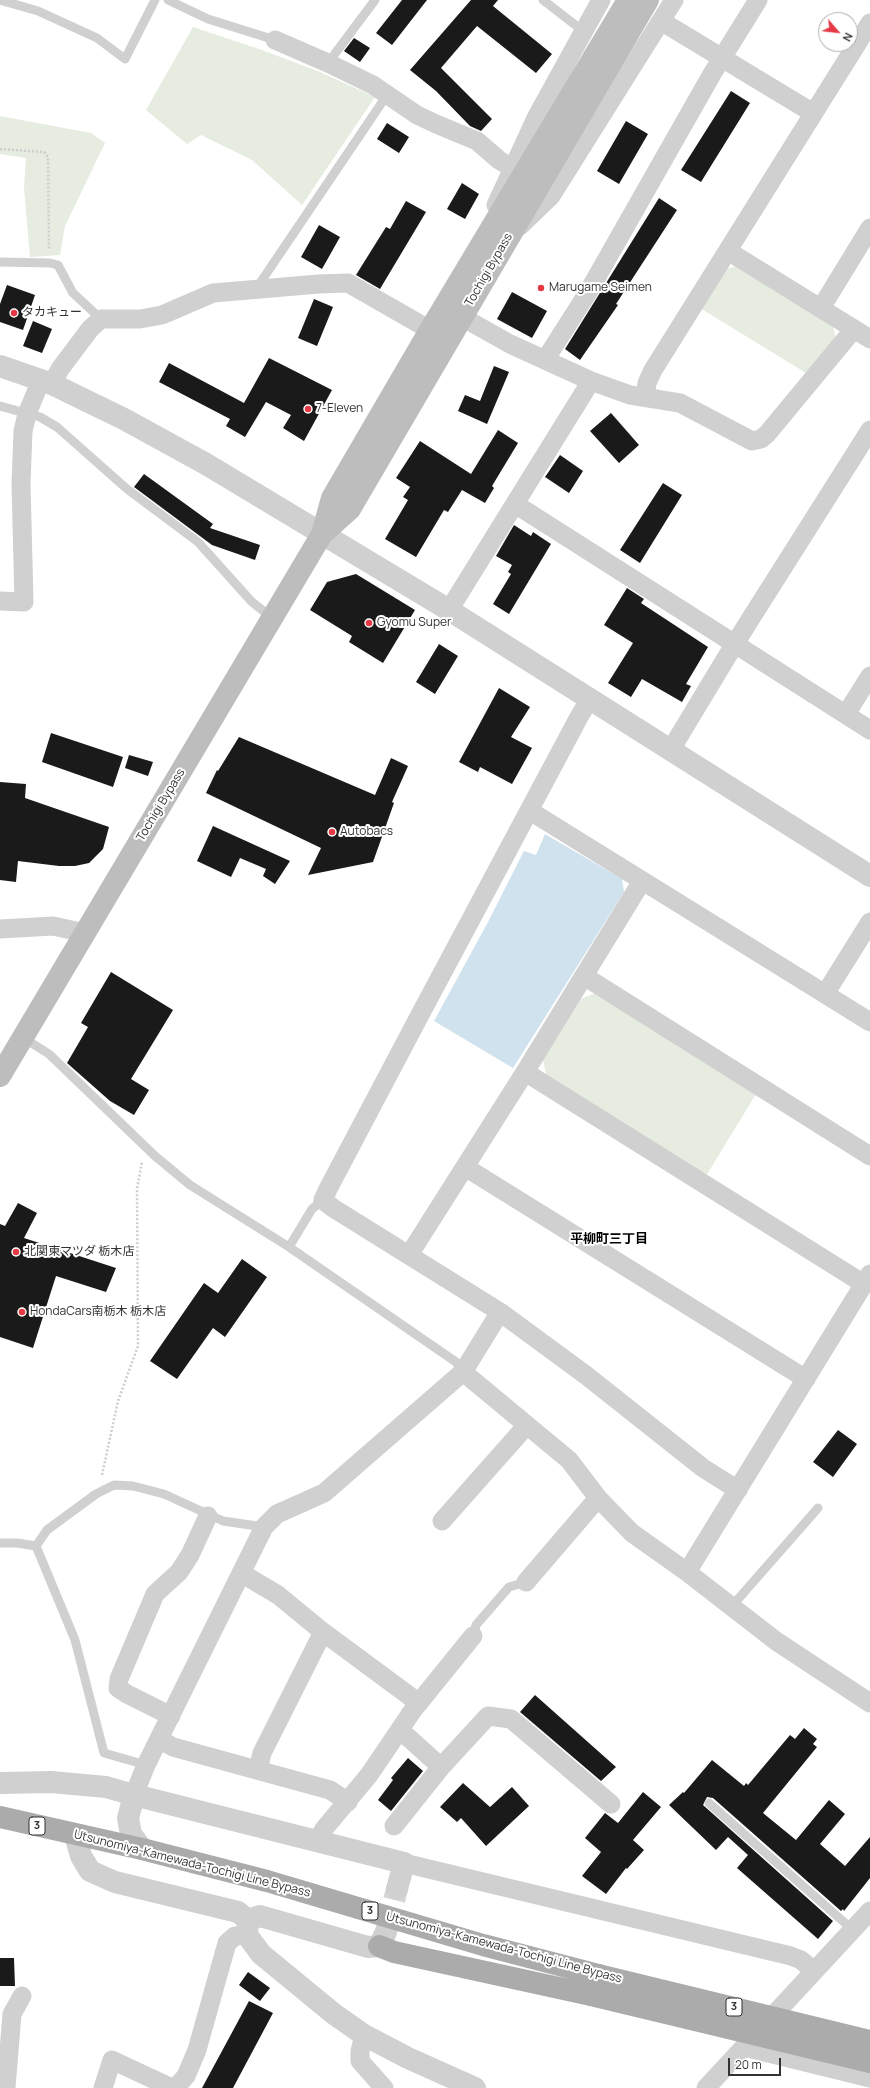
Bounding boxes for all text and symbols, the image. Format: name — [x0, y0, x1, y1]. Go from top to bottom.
north arrow — [818, 12, 858, 52]
text: N — [840, 30, 857, 44]
street label: Tochigi Bypass — [462, 231, 516, 309]
place label: Marugame Seimen — [549, 281, 652, 295]
marker: Marugame Seimen — [536, 283, 546, 293]
place label: タカキュー — [22, 306, 82, 320]
marker: タカキュー — [9, 308, 19, 318]
place label: 7-Eleven — [316, 402, 363, 416]
marker: 7-Eleven — [303, 404, 313, 414]
place label: Gyomu Super — [377, 616, 451, 630]
marker: Gyomu Super — [364, 618, 374, 628]
street label: Tochigi Bypass — [134, 766, 188, 844]
place label: Autobacs — [340, 825, 393, 839]
marker: Autobacs — [327, 827, 337, 837]
district label: 平柳町三丁目 — [570, 1231, 648, 1247]
place label: 北関東マツダ 栃木店 — [24, 1245, 134, 1259]
marker: 北関東マツダ 栃木店 — [11, 1247, 21, 1257]
place label: HondaCars南栃木 栃木店 — [30, 1305, 166, 1319]
marker: HondaCars南栃木 栃木店 — [17, 1307, 27, 1317]
road number: 3 — [29, 1817, 45, 1835]
street label: Utsunomiya-Kamewada-Tochigi Line Bypass — [72, 1828, 312, 1900]
road number: 3 — [362, 1902, 378, 1920]
street label: Utsunomiya-Kamewada-Tochigi Line Bypass — [385, 1910, 623, 1986]
road number: 3 — [726, 1998, 742, 2016]
scale bar — [730, 2050, 783, 2076]
text: 20 m — [735, 2056, 762, 2073]

